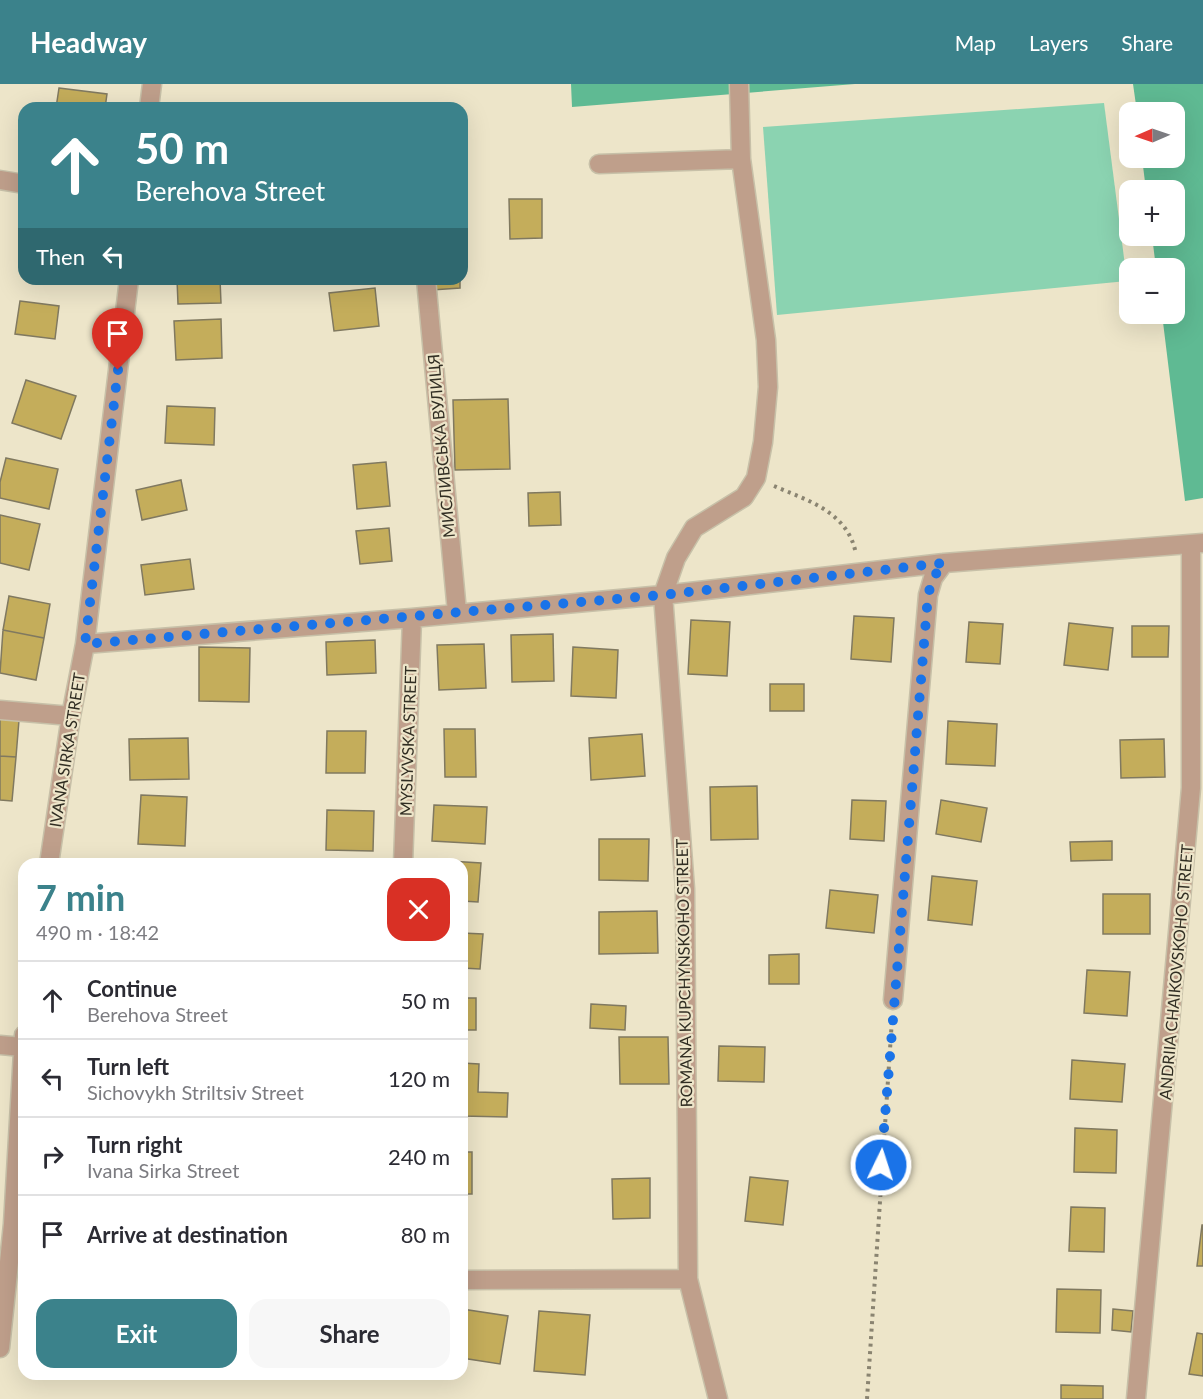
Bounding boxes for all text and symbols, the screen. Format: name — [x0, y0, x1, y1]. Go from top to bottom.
text: Headway — [30, 25, 147, 59]
text: Map — [955, 30, 996, 55]
text: Layers — [1029, 30, 1088, 55]
text: Share — [1121, 30, 1173, 55]
north arrow — [1119, 102, 1185, 168]
map controls — [1119, 102, 1185, 324]
text: 50 m — [135, 123, 229, 173]
icon: ahead — [36, 126, 114, 204]
text: Berehova Street — [135, 174, 325, 207]
button: + — [1119, 180, 1185, 246]
icon: left — [97, 240, 130, 273]
text: Then — [36, 243, 85, 270]
button: − — [1119, 258, 1185, 324]
pin — [92, 308, 143, 370]
icon: arrive — [101, 317, 134, 350]
street label: МИСЛИВСЬКА ВУЛИЦЯ — [423, 353, 458, 539]
street label: MYSLYVSKA STREET — [395, 665, 420, 816]
street label: IVANA SIRKA STREET — [45, 671, 88, 829]
street label: ROMANA KUPCHYNSKOHO STREET — [672, 838, 695, 1108]
street label: ANDRIIA CHAIKOVSKOHO STREET — [1155, 843, 1196, 1100]
text: 7 min — [36, 875, 125, 919]
button: close — [387, 878, 450, 941]
text: 490 m · 18:42 — [36, 920, 159, 944]
text: Continue — [87, 975, 177, 1002]
icon: ahead — [36, 984, 69, 1017]
text: 50 m — [401, 987, 450, 1014]
text: Berehova Street — [87, 1002, 228, 1026]
text: Turn left — [87, 1053, 169, 1080]
icon: left — [36, 1062, 69, 1095]
text: 120 m — [388, 1065, 450, 1092]
text: Sichovykh Striltsiv Street — [87, 1080, 304, 1104]
text: Turn right — [87, 1131, 182, 1158]
position arrow — [849, 1133, 913, 1197]
icon: right — [36, 1140, 69, 1173]
text: 240 m — [388, 1143, 450, 1170]
text: Ivana Sirka Street — [87, 1158, 239, 1182]
icon: arrive — [36, 1218, 69, 1251]
text: Arrive at destination — [87, 1221, 288, 1248]
text: 80 m — [401, 1221, 450, 1248]
button: Exit — [36, 1299, 237, 1368]
button: Share — [249, 1299, 450, 1368]

